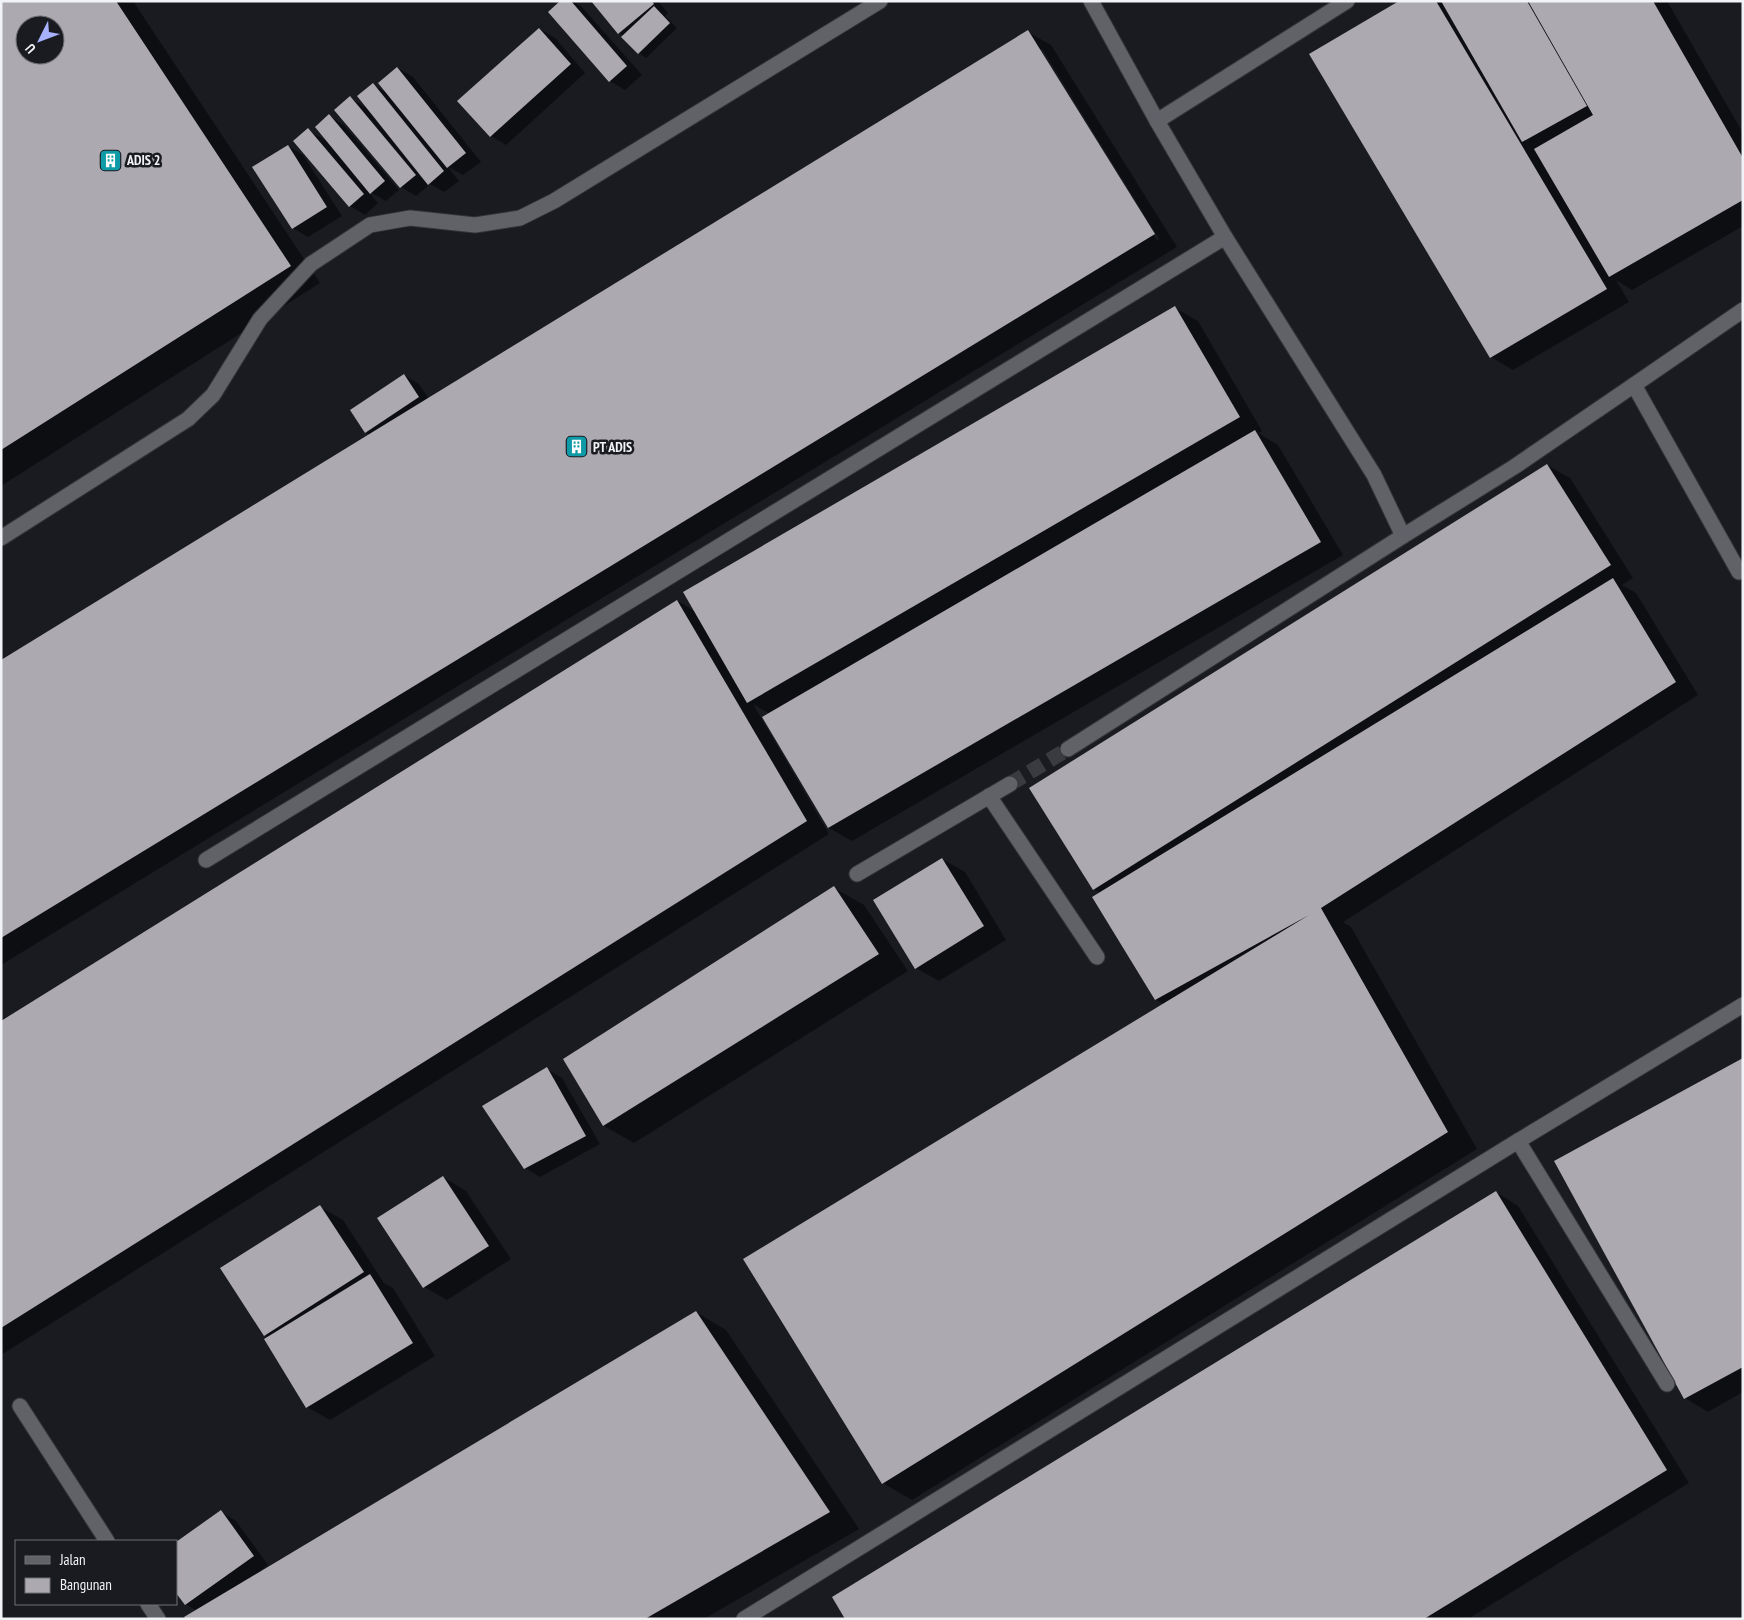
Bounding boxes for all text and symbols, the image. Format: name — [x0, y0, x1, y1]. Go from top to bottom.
north arrow — [15, 15, 65, 65]
text: U — [21, 40, 39, 57]
building icon: ADIS 2 — [99, 148, 123, 172]
place label: ADIS 2 — [126, 151, 161, 169]
building icon: PT ADIS — [565, 435, 589, 459]
place label: PT ADIS — [593, 438, 632, 456]
legend — [15, 1540, 178, 1605]
text: Jalan — [59, 1550, 86, 1569]
text: Bangunan — [60, 1575, 112, 1594]

